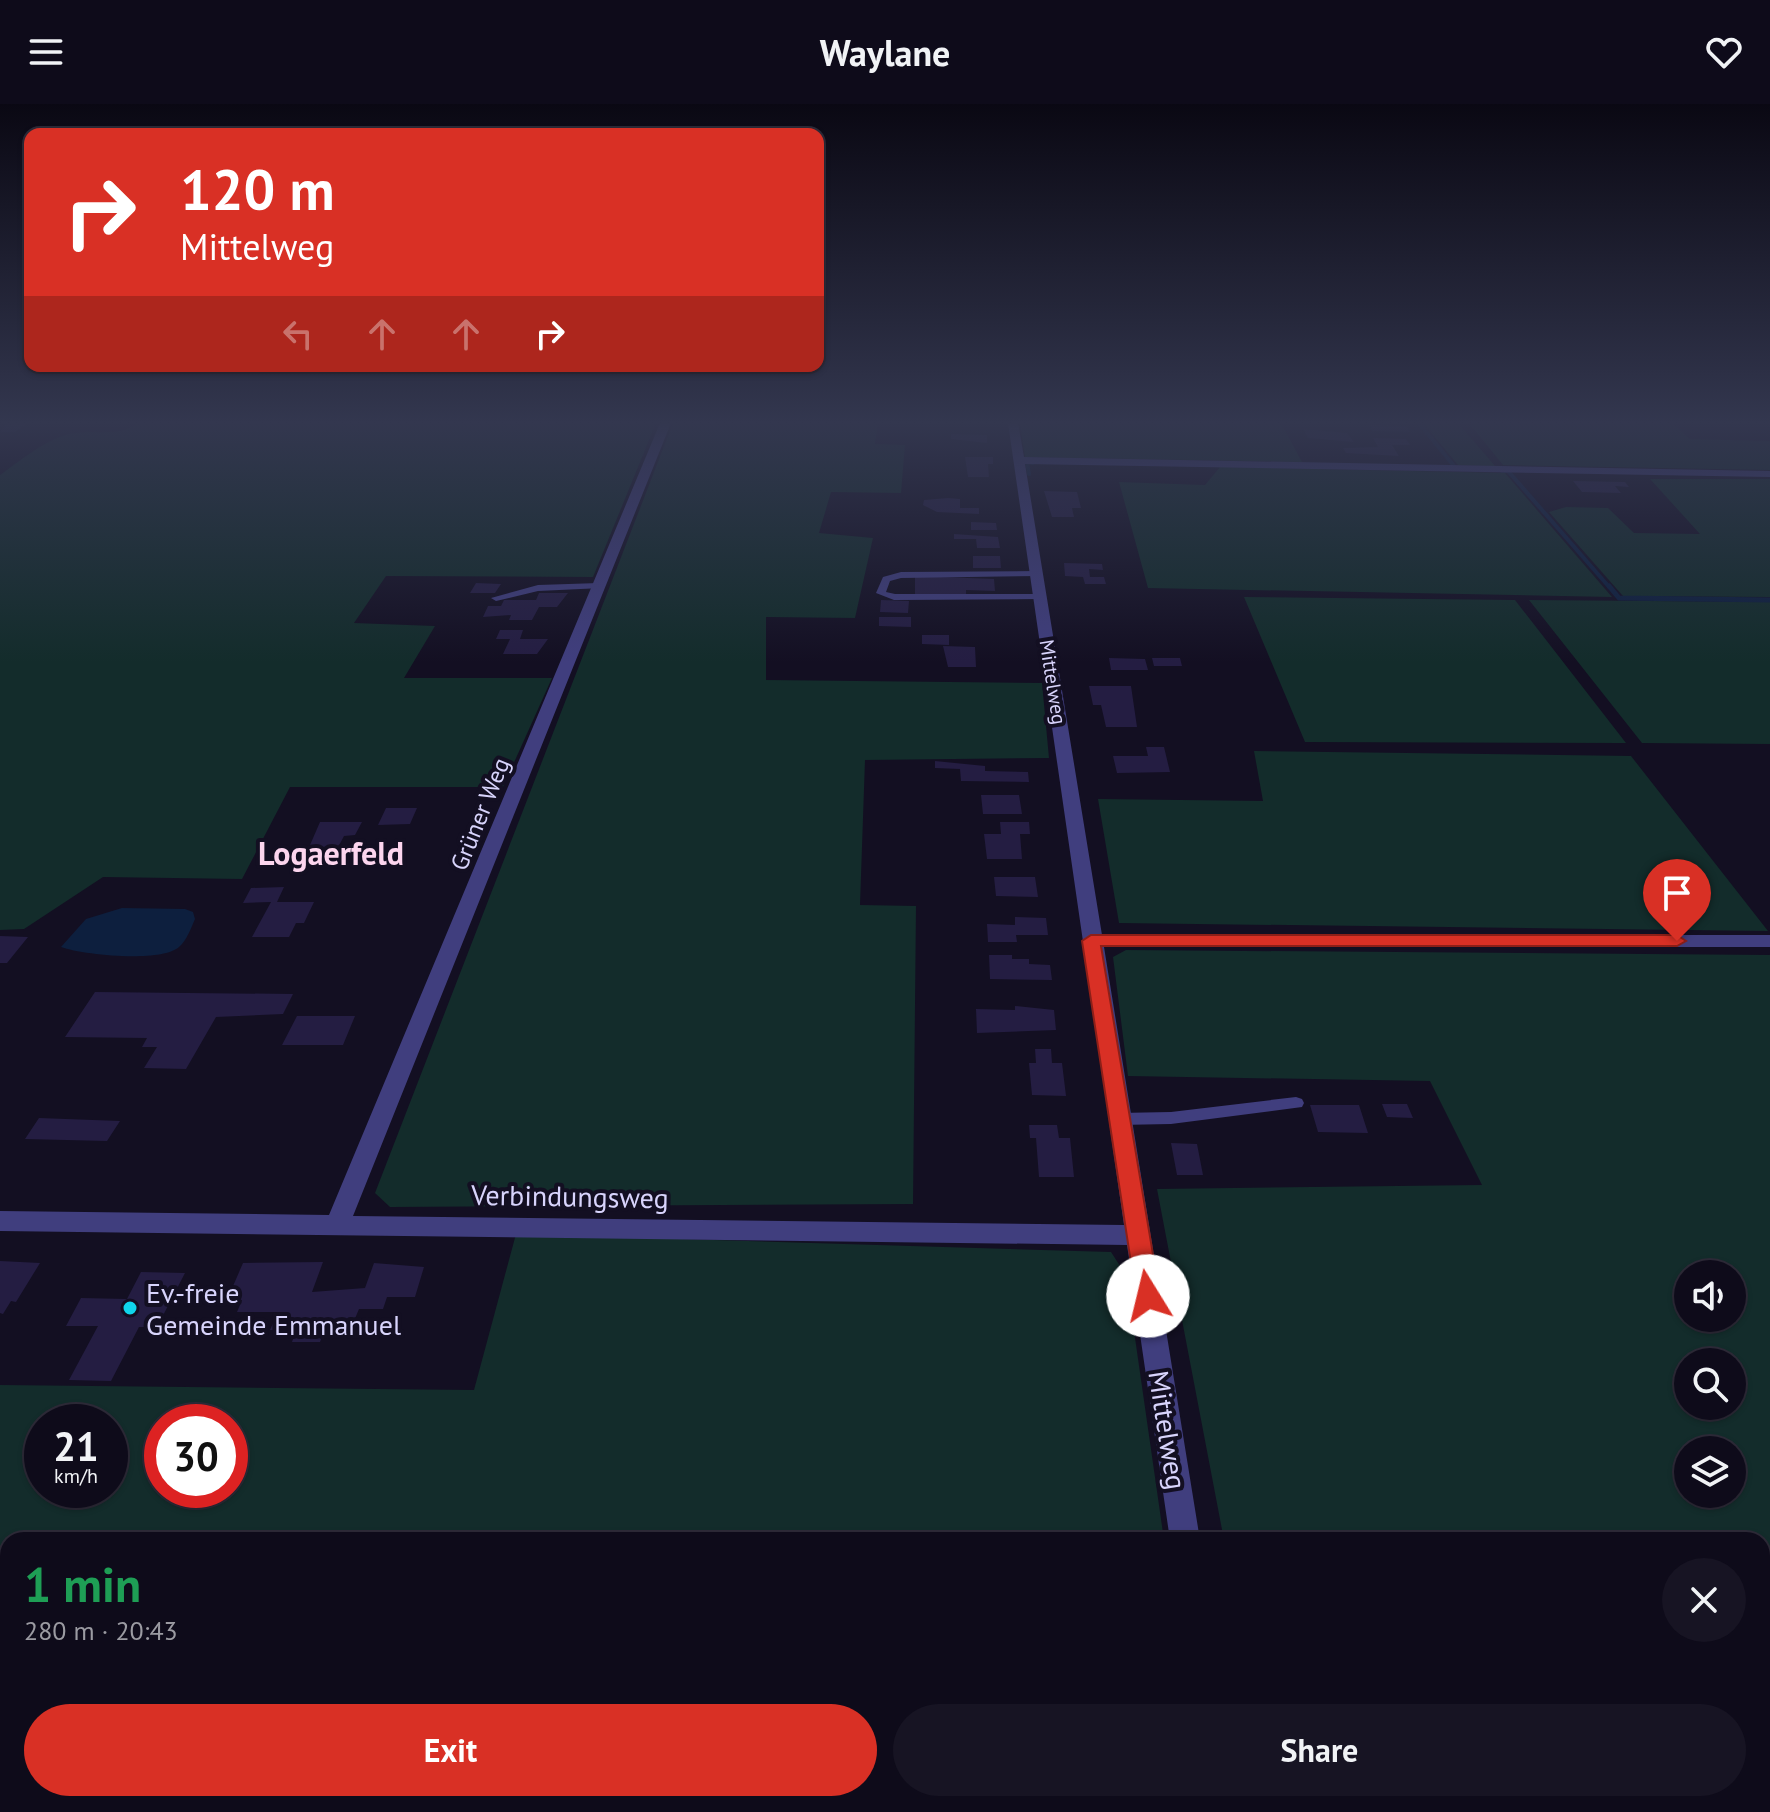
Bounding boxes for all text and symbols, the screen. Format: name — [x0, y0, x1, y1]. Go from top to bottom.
text: Waylane — [820, 29, 950, 76]
icon: menu — [24, 30, 68, 74]
icon: heart — [1702, 30, 1746, 74]
text: 120 m — [180, 153, 335, 225]
icon: right — [48, 160, 152, 264]
text: Mittelweg — [180, 223, 334, 270]
icon: left — [276, 312, 320, 356]
icon: ahead — [360, 312, 404, 356]
icon: ahead — [444, 312, 488, 356]
icon: right — [528, 312, 572, 356]
street label: Mittelweg — [1033, 638, 1073, 726]
street label: Grüner Weg — [443, 753, 517, 875]
district label: Logaerfeld — [258, 832, 404, 874]
pin — [1643, 859, 1711, 941]
icon: arrive — [1655, 871, 1699, 915]
street label: Verbindungsweg — [470, 1176, 669, 1216]
position arrow — [1106, 1254, 1190, 1338]
map controls — [1674, 1260, 1746, 1508]
button: sound — [1674, 1260, 1746, 1332]
place label: Ev.-freie Gemeinde Emmanuel — [146, 1274, 401, 1343]
marker: Ev.-freie Gemeinde Emmanuel — [121, 1299, 139, 1317]
button: search — [1674, 1348, 1746, 1420]
street label: Mittelweg — [1140, 1368, 1196, 1492]
speed limit sign: 30 — [144, 1404, 248, 1508]
text: 21 — [53, 1420, 99, 1472]
button: layers — [1674, 1436, 1746, 1508]
text: km/h — [54, 1463, 98, 1489]
text: 1 min — [24, 1553, 141, 1615]
button: close — [1662, 1558, 1746, 1642]
text: 280 m · 20:43 — [24, 1614, 178, 1647]
button: Exit — [24, 1704, 877, 1796]
button: Share — [893, 1704, 1746, 1796]

